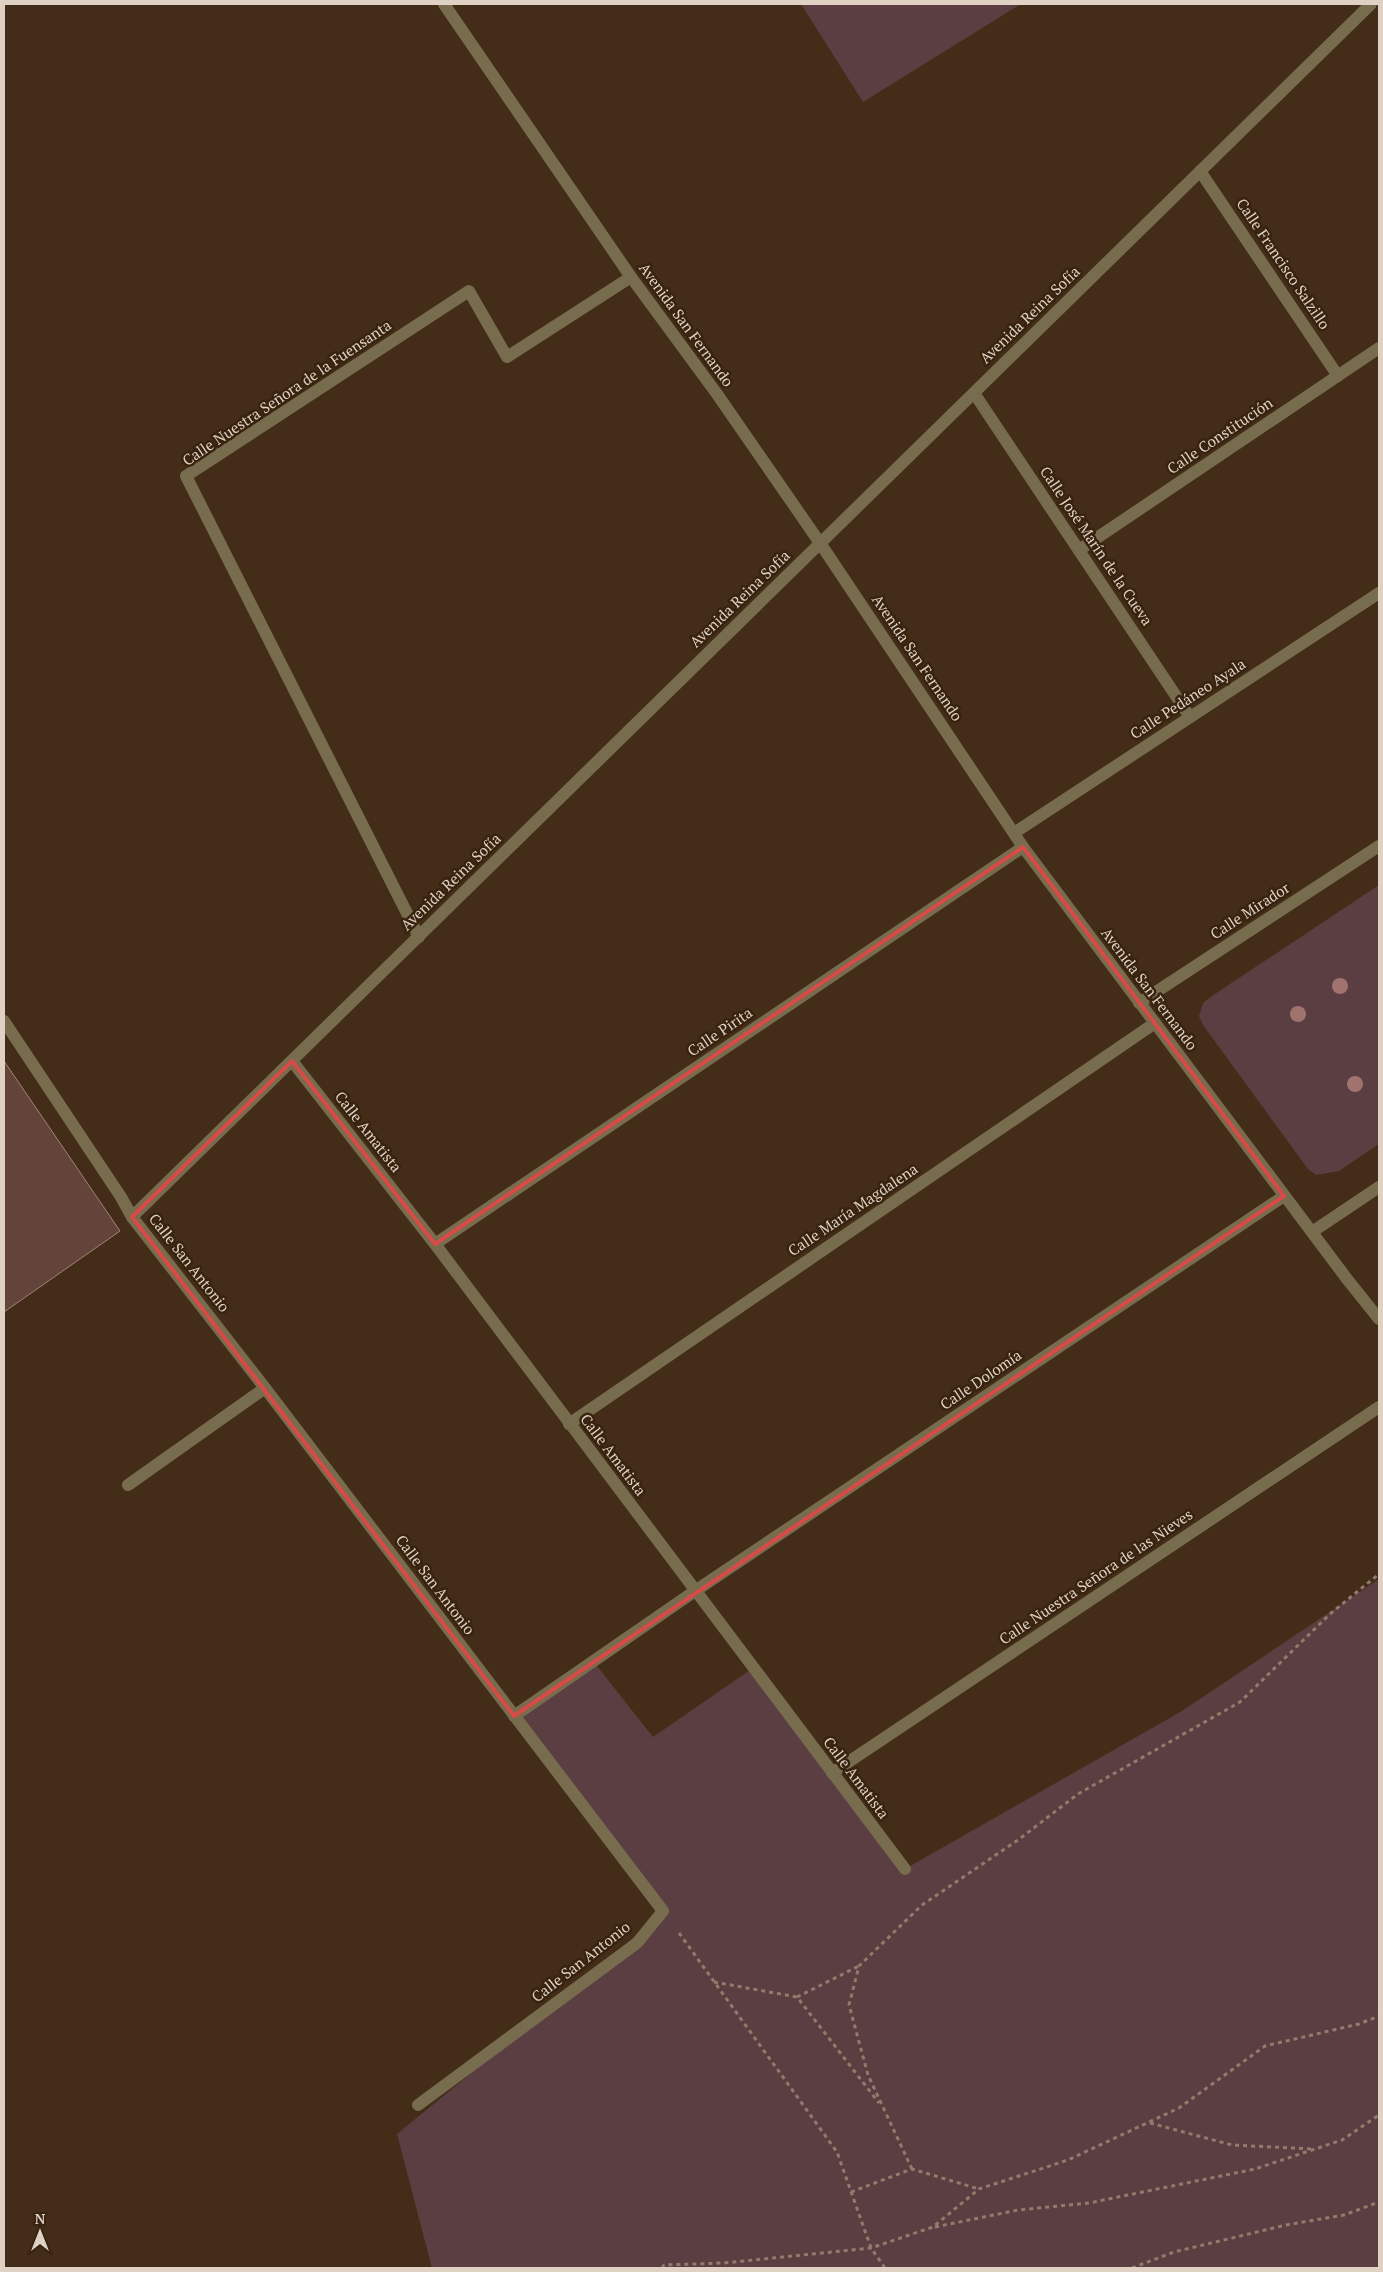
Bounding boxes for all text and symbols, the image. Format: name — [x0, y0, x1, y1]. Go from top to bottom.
street label: Calle Francisco Salzillo — [1233, 194, 1335, 333]
street label: Avenida San Fernando — [635, 258, 739, 390]
street label: Avenida Reina Sofía — [975, 261, 1084, 367]
street label: Calle Nuestra Señora de la Fuensanta — [178, 314, 395, 470]
street label: Calle Constitución — [1163, 392, 1276, 478]
street label: Calle José Marín de la Cueva — [1036, 462, 1158, 629]
street label: Avenida Reina Sofía — [685, 545, 794, 651]
street label: Avenida San Fernando — [868, 590, 968, 725]
street label: Calle Pedáneo Ayala — [1126, 653, 1249, 743]
street label: Avenida Reina Sofía — [396, 828, 505, 934]
street label: Calle Mirador — [1206, 877, 1293, 943]
street label: Avenida San Fernando — [1097, 923, 1203, 1054]
street label: Calle Pirita — [683, 1002, 756, 1060]
street label: Calle Amatista — [331, 1087, 407, 1176]
street label: Calle María Magdalena — [784, 1158, 922, 1260]
street label: Calle San Antonio — [145, 1209, 235, 1316]
street label: Calle Dolomía — [936, 1344, 1025, 1414]
street label: Calle Amatista — [576, 1409, 651, 1500]
street label: Calle Nuestra Señora de las Nieves — [995, 1504, 1196, 1649]
street label: Calle San Antonio — [392, 1530, 480, 1638]
street label: Calle Amatista — [819, 1732, 894, 1823]
street label: Calle San Antonio — [527, 1916, 634, 2006]
north arrow — [15, 2207, 65, 2257]
text: N — [35, 2209, 46, 2228]

